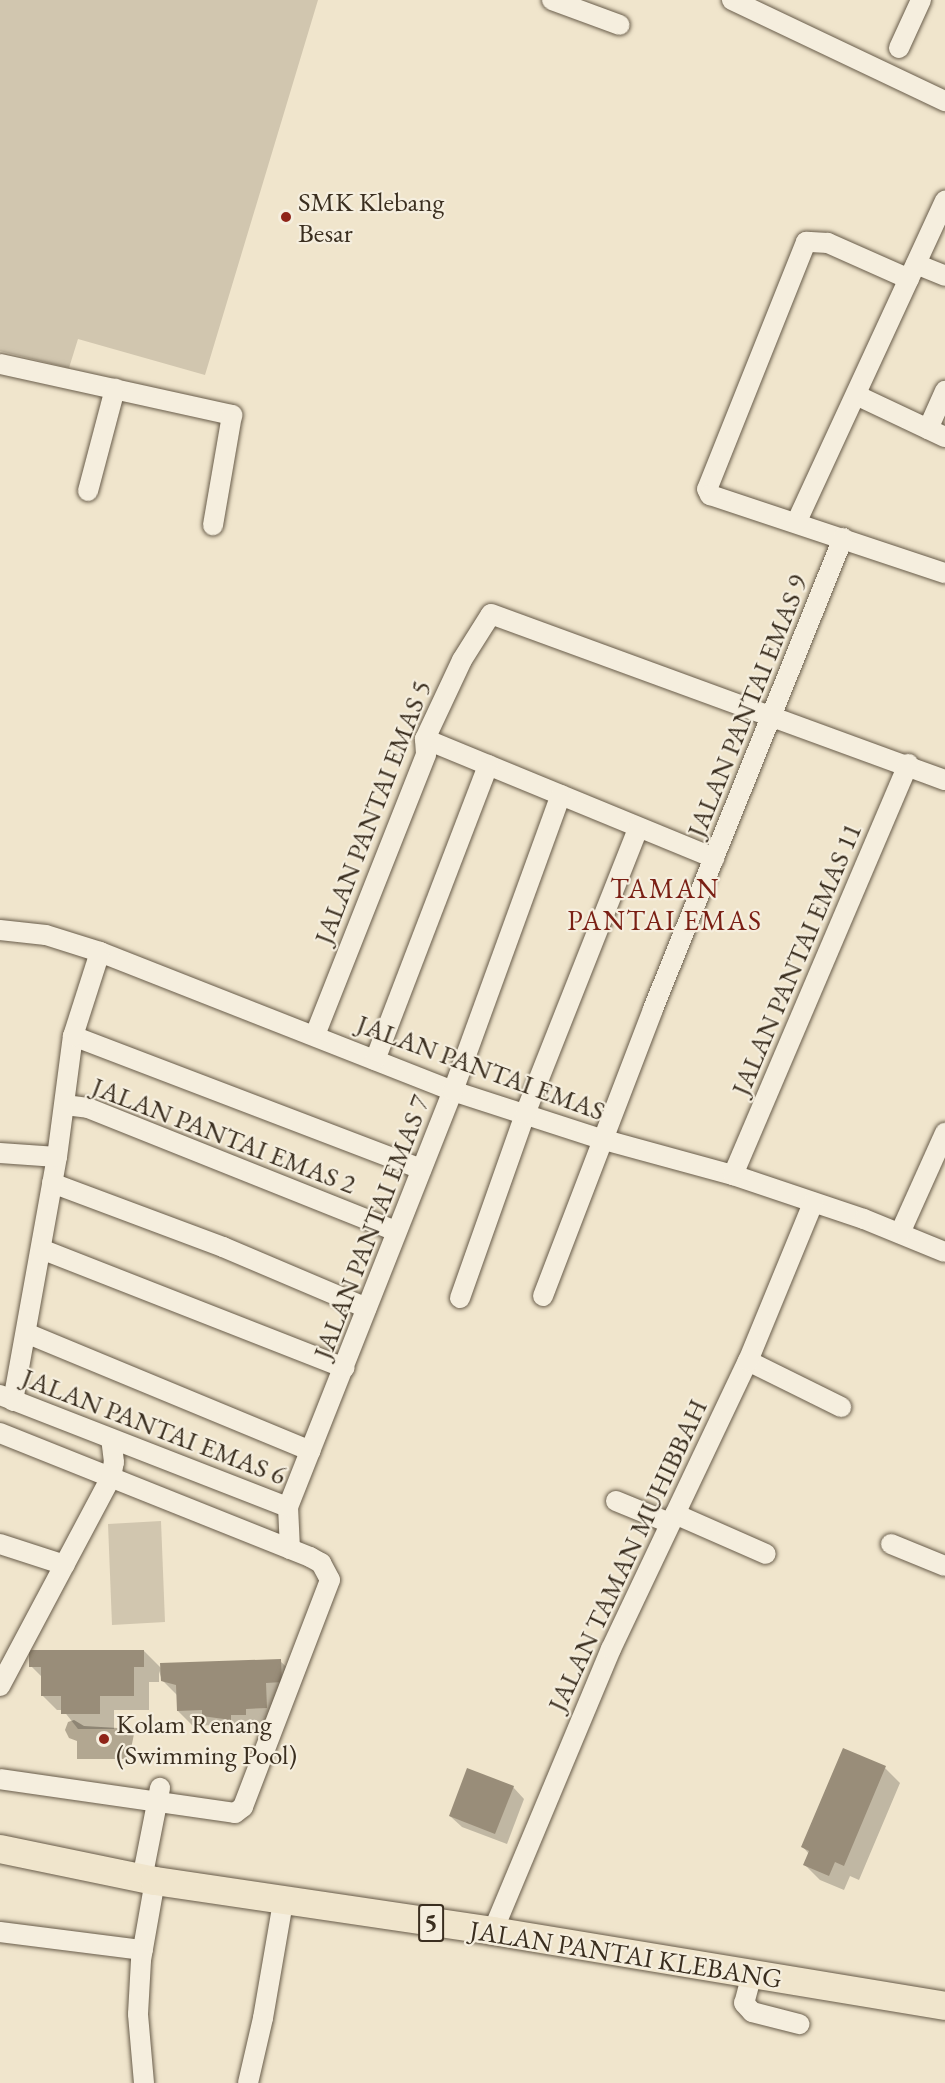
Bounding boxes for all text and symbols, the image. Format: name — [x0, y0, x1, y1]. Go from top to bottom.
place label: SMK Klebang Besar — [298, 185, 444, 248]
marker: SMK Klebang Besar — [279, 210, 293, 224]
street label: JALAN PANTAI EMAS 9 — [680, 570, 814, 842]
street label: JALAN PANTAI EMAS 5 — [307, 676, 437, 948]
street label: JALAN PANTAI EMAS 11 — [724, 818, 868, 1100]
district label: TAMAN PANTAI EMAS — [567, 871, 763, 937]
street label: JALAN PANTAI EMAS — [353, 1007, 609, 1127]
street label: JALAN PANTAI EMAS 2 — [88, 1070, 360, 1200]
street label: JALAN PANTAI EMAS 7 — [306, 1091, 436, 1363]
street label: JALAN PANTAI EMAS 6 — [18, 1361, 290, 1491]
street label: JALAN TAMAN MUHIBBAH — [540, 1394, 714, 1716]
place label: Kolam Renang (Swimming Pool) — [116, 1707, 297, 1770]
marker: Kolam Renang (Swimming Pool) — [97, 1732, 111, 1746]
road number: 5 — [418, 1900, 444, 1946]
street label: JALAN PANTAI KLEBANG — [468, 1913, 784, 1995]

